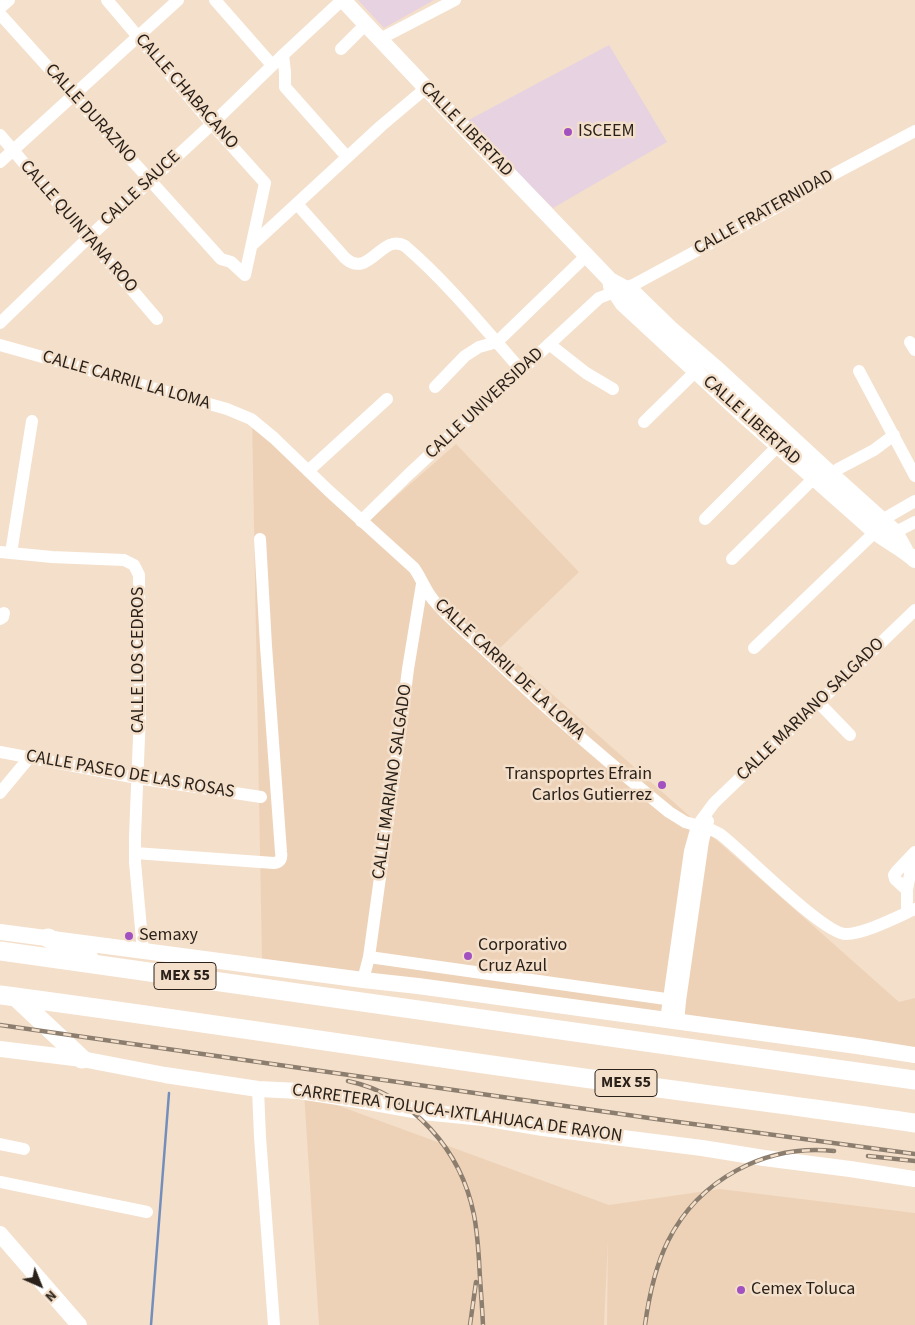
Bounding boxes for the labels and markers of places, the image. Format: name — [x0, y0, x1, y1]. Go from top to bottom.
place label: ISCEEM — [578, 121, 635, 143]
marker: ISCEEM — [562, 126, 574, 138]
place label: Transpoprtes Efrain Carlos Gutierrez — [505, 764, 652, 806]
marker: Transpoprtes Efrain Carlos Gutierrez — [656, 779, 668, 791]
place label: Semaxy — [139, 925, 198, 947]
marker: Semaxy — [123, 930, 135, 942]
place label: Corporativo Cruz Azul — [478, 935, 567, 978]
marker: Corporativo Cruz Azul — [462, 950, 474, 962]
place label: Cemex Toluca — [751, 1279, 855, 1301]
marker: Cemex Toluca — [735, 1284, 747, 1296]

